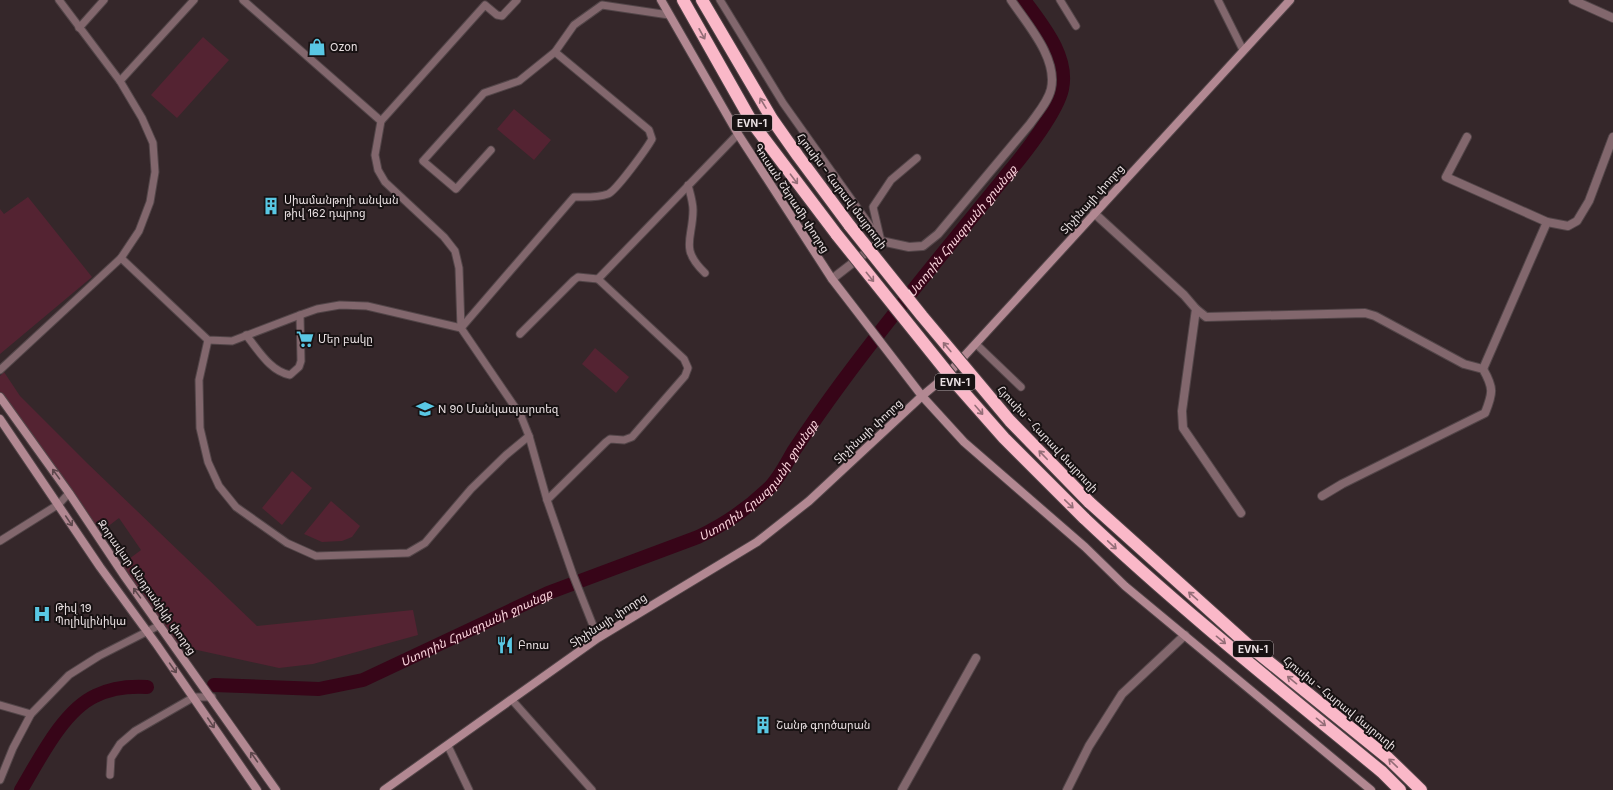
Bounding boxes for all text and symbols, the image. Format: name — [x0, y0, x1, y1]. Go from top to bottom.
one-way arrow — [699, 28, 707, 40]
shop icon: Ozon — [307, 37, 327, 57]
place label: Ozon — [330, 40, 357, 54]
one-way arrow — [758, 97, 766, 109]
road number: EVN-1 — [732, 115, 772, 131]
street label: Հյուսիս - Հարավ մայրուղի — [794, 130, 890, 252]
street label: Գուսան Շերամի փողոց — [751, 141, 833, 255]
water label: Ստորին Հրազդանի ջրանցք — [903, 161, 1020, 300]
street label: Տիչինայի փողոց — [1057, 161, 1127, 237]
one-way arrow — [790, 173, 799, 184]
place label: Սիամանթոյի անվան թիվ 162 դպրոց — [284, 193, 398, 220]
building icon: Սիամանթոյի անվան թիվ 162 դպրոց — [261, 196, 281, 216]
one-way arrow — [866, 271, 874, 282]
supermarket icon: Մեր բակը — [295, 329, 315, 349]
place label: Մեր բակը — [318, 332, 373, 346]
one-way arrow — [943, 341, 952, 352]
road number: EVN-1 — [935, 374, 975, 390]
street label: Հյուսիս - Հարավ մայրուղի — [995, 382, 1101, 496]
street label: Տիչինայի փողոց — [831, 396, 905, 466]
school or university icon: N 90 Մանկապարտեզ — [415, 399, 435, 419]
place label: N 90 Մանկապարտեզ — [438, 402, 560, 416]
one-way arrow — [975, 405, 984, 415]
water label: Ստորին Հրազդանի ջրանցք — [696, 416, 821, 543]
one-way arrow — [1038, 450, 1047, 460]
one-way arrow — [52, 469, 60, 480]
one-way arrow — [1064, 499, 1074, 509]
one-way arrow — [65, 515, 73, 526]
street label: Զորավար Անդրանիկի փողոց — [95, 517, 199, 657]
one-way arrow — [1107, 540, 1117, 550]
water label: Ստորին Հրազդանի ջրանցք — [398, 584, 555, 669]
one-way arrow — [133, 588, 141, 599]
street label: Տիչինայի փողոց — [567, 590, 649, 650]
one-way arrow — [1188, 592, 1198, 601]
place label: Թիվ 19 Պոլիկլինիկա — [55, 601, 126, 628]
hospital icon: Թիվ 19 Պոլիկլինիկա — [32, 604, 52, 624]
restaurant icon: Բոռա — [495, 635, 515, 655]
one-way arrow — [1215, 635, 1226, 644]
place label: Բոռա — [518, 638, 549, 652]
road number: EVN-1 — [1233, 641, 1273, 657]
street label: Հյուսիս - Հարավ մայրուղի — [1281, 653, 1399, 753]
one-way arrow — [169, 662, 177, 673]
one-way arrow — [1287, 676, 1298, 685]
building icon: Շանթ գործարան — [753, 715, 773, 735]
one-way arrow — [207, 718, 215, 729]
place label: Շանթ գործարան — [776, 718, 870, 732]
one-way arrow — [1316, 718, 1326, 727]
one-way arrow — [250, 752, 258, 763]
one-way arrow — [1388, 758, 1398, 768]

